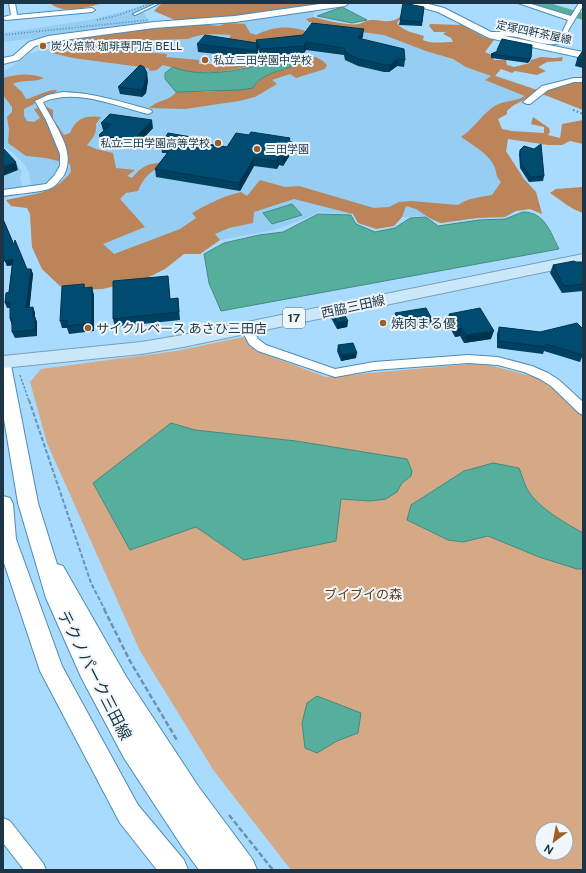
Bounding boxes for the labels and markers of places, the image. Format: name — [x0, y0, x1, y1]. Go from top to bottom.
place label: 炭火焙煎 珈琲専門店 BELL — [51, 40, 182, 52]
marker: 炭火焙煎 珈琲専門店 BELL — [38, 41, 48, 51]
place label: 私立三田学園中学校 — [213, 54, 312, 66]
marker: 私立三田学園中学校 — [200, 55, 210, 65]
place label: 私立三田学園高等学校 — [100, 137, 210, 149]
marker: 私立三田学園高等学校 — [213, 138, 223, 148]
place label: 三田学園 — [265, 143, 309, 155]
marker: 三田学園 — [252, 144, 262, 154]
place label: 焼肉まる優 — [391, 316, 456, 331]
marker: 焼肉まる優 — [378, 318, 388, 328]
place label: サイクルベース あさひ三田店 — [96, 321, 267, 336]
marker: サイクルベース あさひ三田店 — [83, 323, 93, 333]

